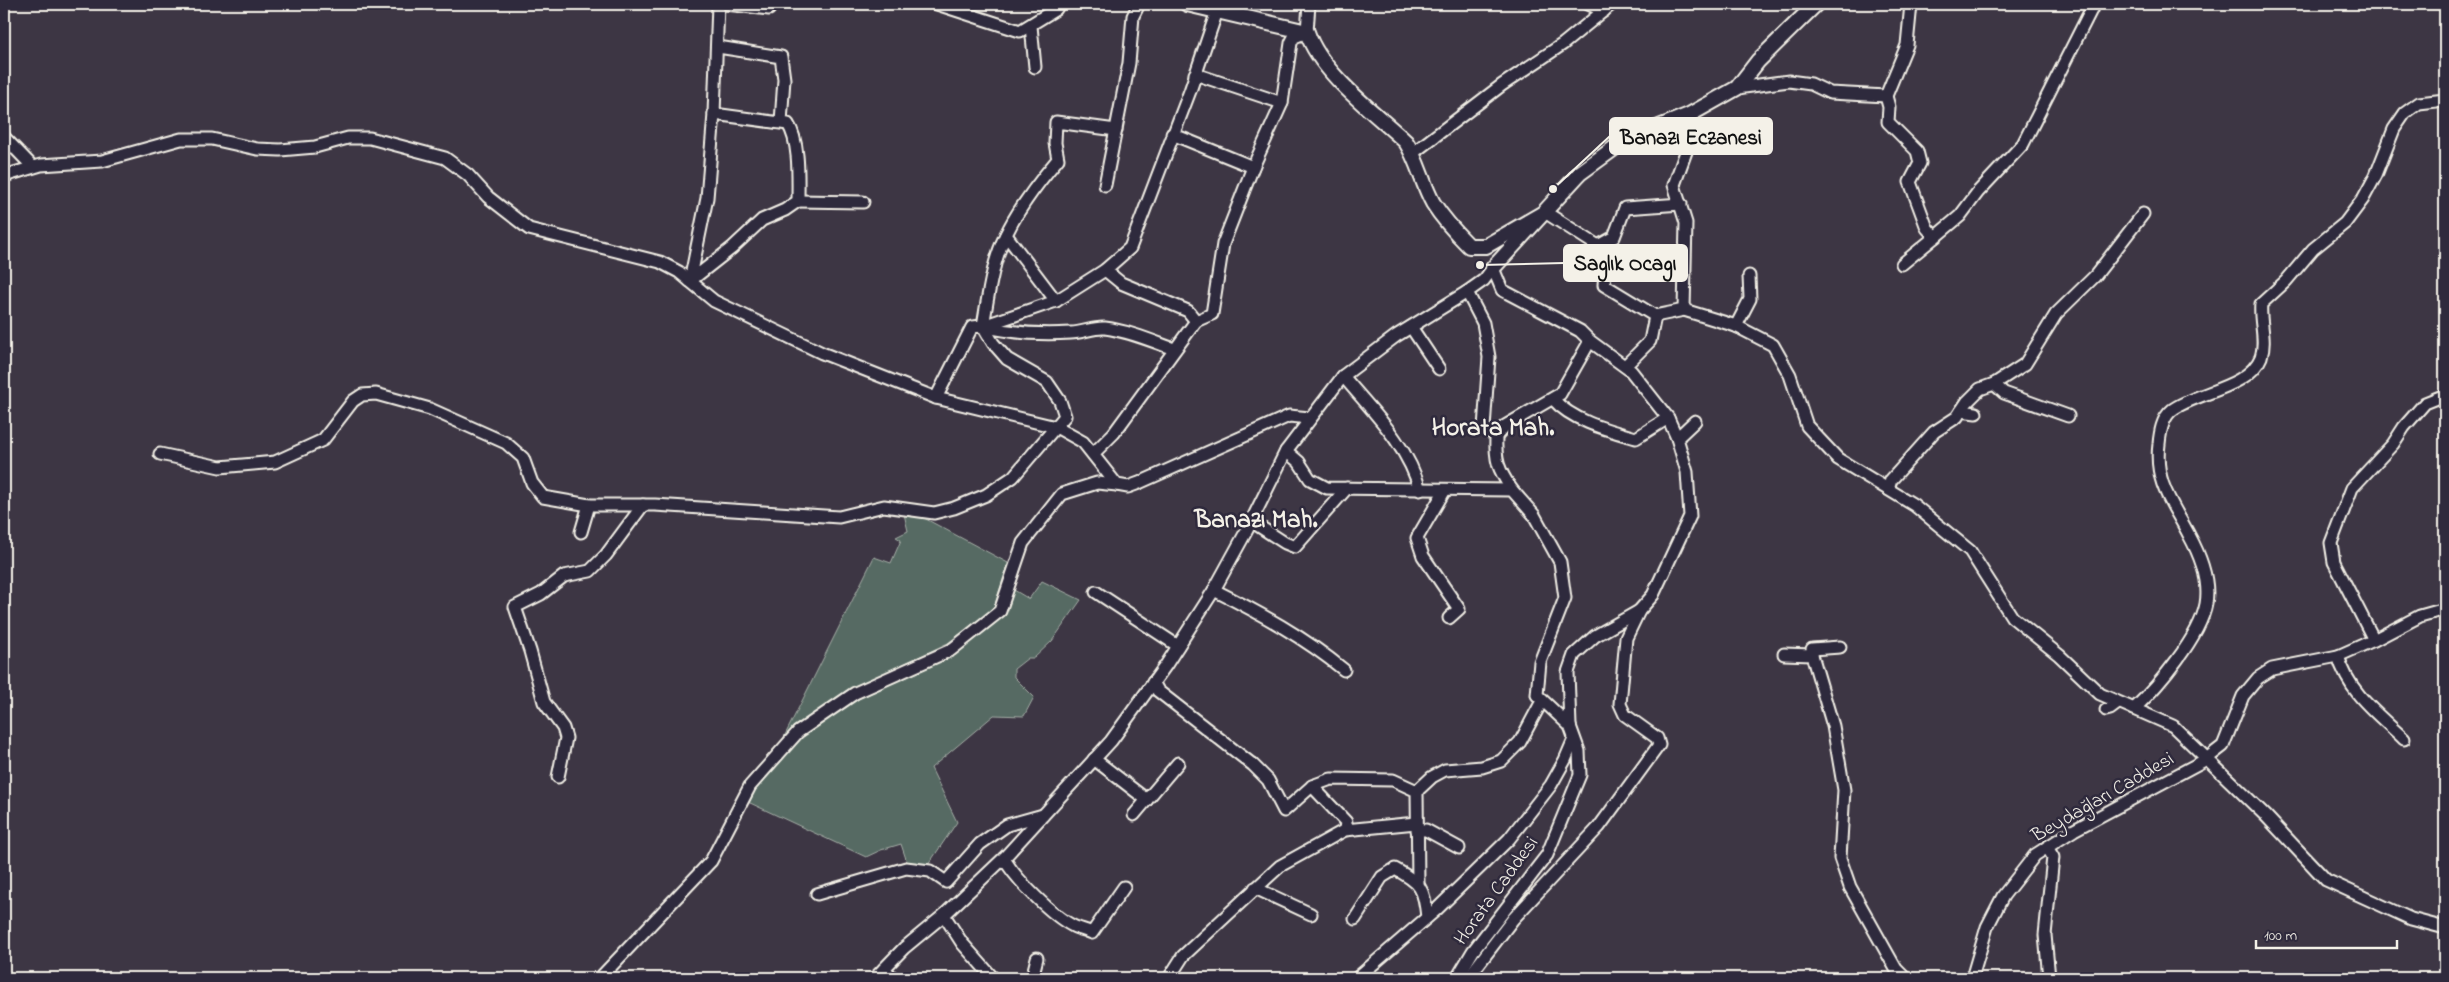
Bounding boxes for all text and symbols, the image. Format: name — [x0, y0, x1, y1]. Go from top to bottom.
callout: Banazı Eczanesi — [1610, 118, 1772, 154]
text: Banazı Eczanesi — [1619, 124, 1762, 154]
callout: Saglık Ocagı — [1564, 245, 1687, 281]
text: Saglık Ocagı — [1574, 250, 1677, 282]
district label: Horata Mah. — [1432, 411, 1554, 447]
district label: Banazı Mah. — [1193, 503, 1318, 539]
street label: Beydağları Caddesi — [2026, 746, 2180, 852]
street label: Horata Caddesi — [1448, 831, 1547, 952]
scale bar — [2256, 917, 2398, 949]
text: 100 m — [2264, 925, 2297, 947]

